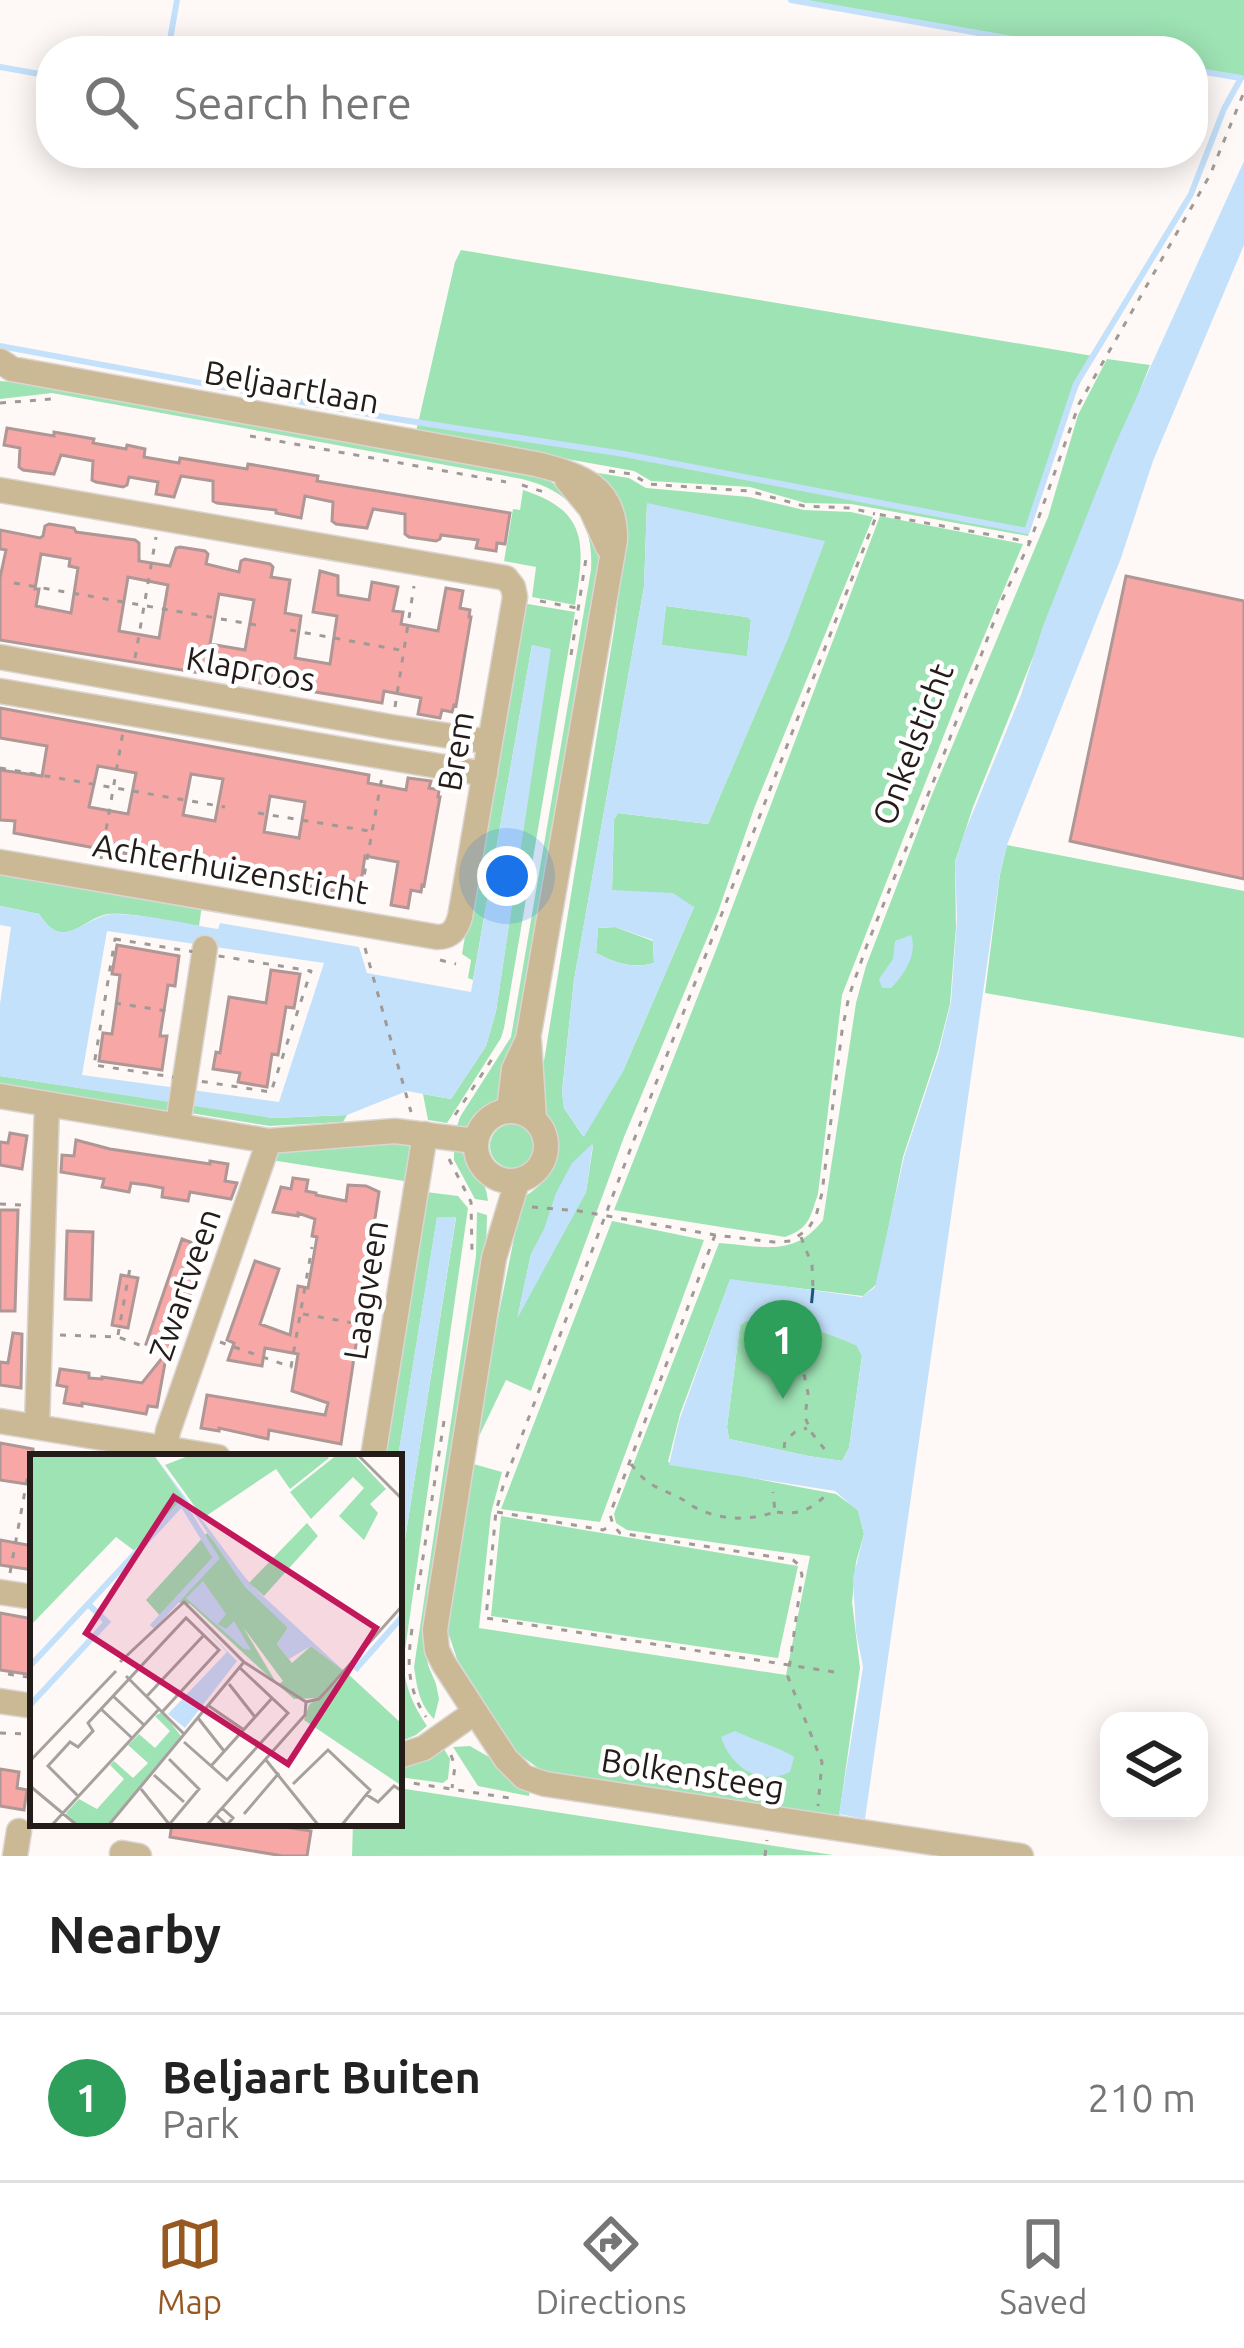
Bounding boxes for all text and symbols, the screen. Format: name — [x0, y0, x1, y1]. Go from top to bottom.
search box — [36, 36, 1208, 168]
icon: search — [78, 69, 144, 135]
text: Search here — [174, 77, 412, 128]
street label: Beljaartlaan — [202, 352, 382, 420]
street label: Klaproos — [184, 638, 318, 698]
street label: Onkelsticht — [864, 658, 960, 830]
street label: Brem — [430, 708, 480, 794]
street label: Achterhuizensticht — [90, 826, 372, 910]
your location — [477, 846, 537, 906]
street label: Zwartveen — [141, 1203, 227, 1365]
street label: Laagveen — [336, 1217, 394, 1363]
pin: 1 — [744, 1300, 822, 1399]
inset map — [30, 1454, 402, 1826]
map controls — [1100, 1712, 1208, 1820]
button: layers — [1100, 1712, 1208, 1820]
street label: Bolkensteeg — [599, 1740, 787, 1806]
text: Nearby — [48, 1905, 221, 1963]
text: Beljaart Buiten — [162, 2051, 481, 2102]
text: 1 — [76, 2076, 98, 2119]
text: 210 m — [1087, 2076, 1196, 2119]
text: Park — [162, 2102, 240, 2145]
tab: Map — [157, 2211, 223, 2320]
tab: Directions — [536, 2211, 686, 2320]
tab: Saved — [1000, 2211, 1087, 2320]

